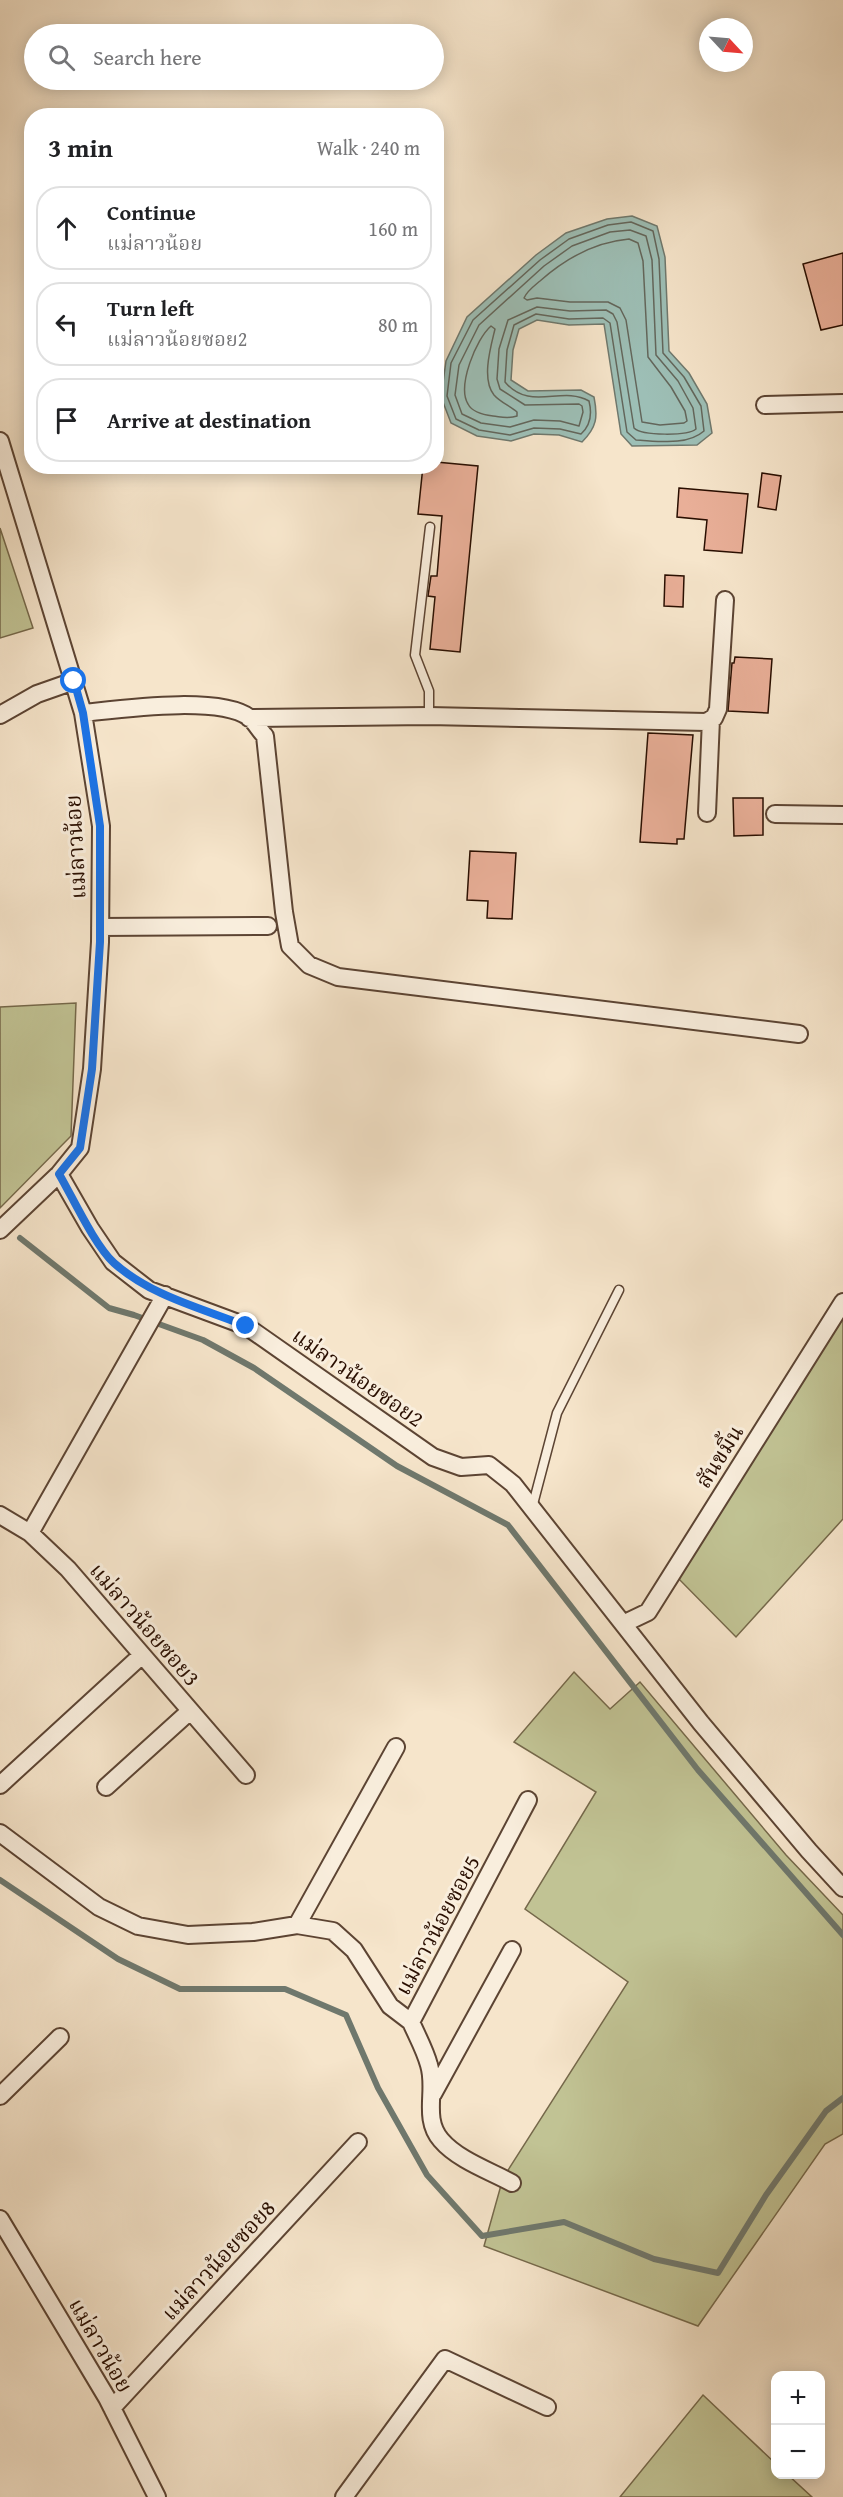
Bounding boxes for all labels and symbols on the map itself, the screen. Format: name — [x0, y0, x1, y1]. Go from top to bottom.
north arrow — [699, 18, 753, 72]
route start — [60, 667, 86, 693]
street label: แม่ลาวน้อย — [56, 794, 94, 900]
route end — [232, 1312, 258, 1338]
street label: แม่ลาวน้อยซอย2 — [286, 1320, 430, 1434]
street label: สันขมิ้น — [687, 1418, 751, 1494]
street label: แม่ลาวน้อยซอย3 — [82, 1555, 208, 1693]
street label: แม่ลาวน้อยซอย5 — [387, 1849, 487, 2001]
street label: แม่ลาวน้อยซอย8 — [154, 2193, 282, 2327]
street label: แม่ลาวน้อย — [61, 2292, 141, 2398]

